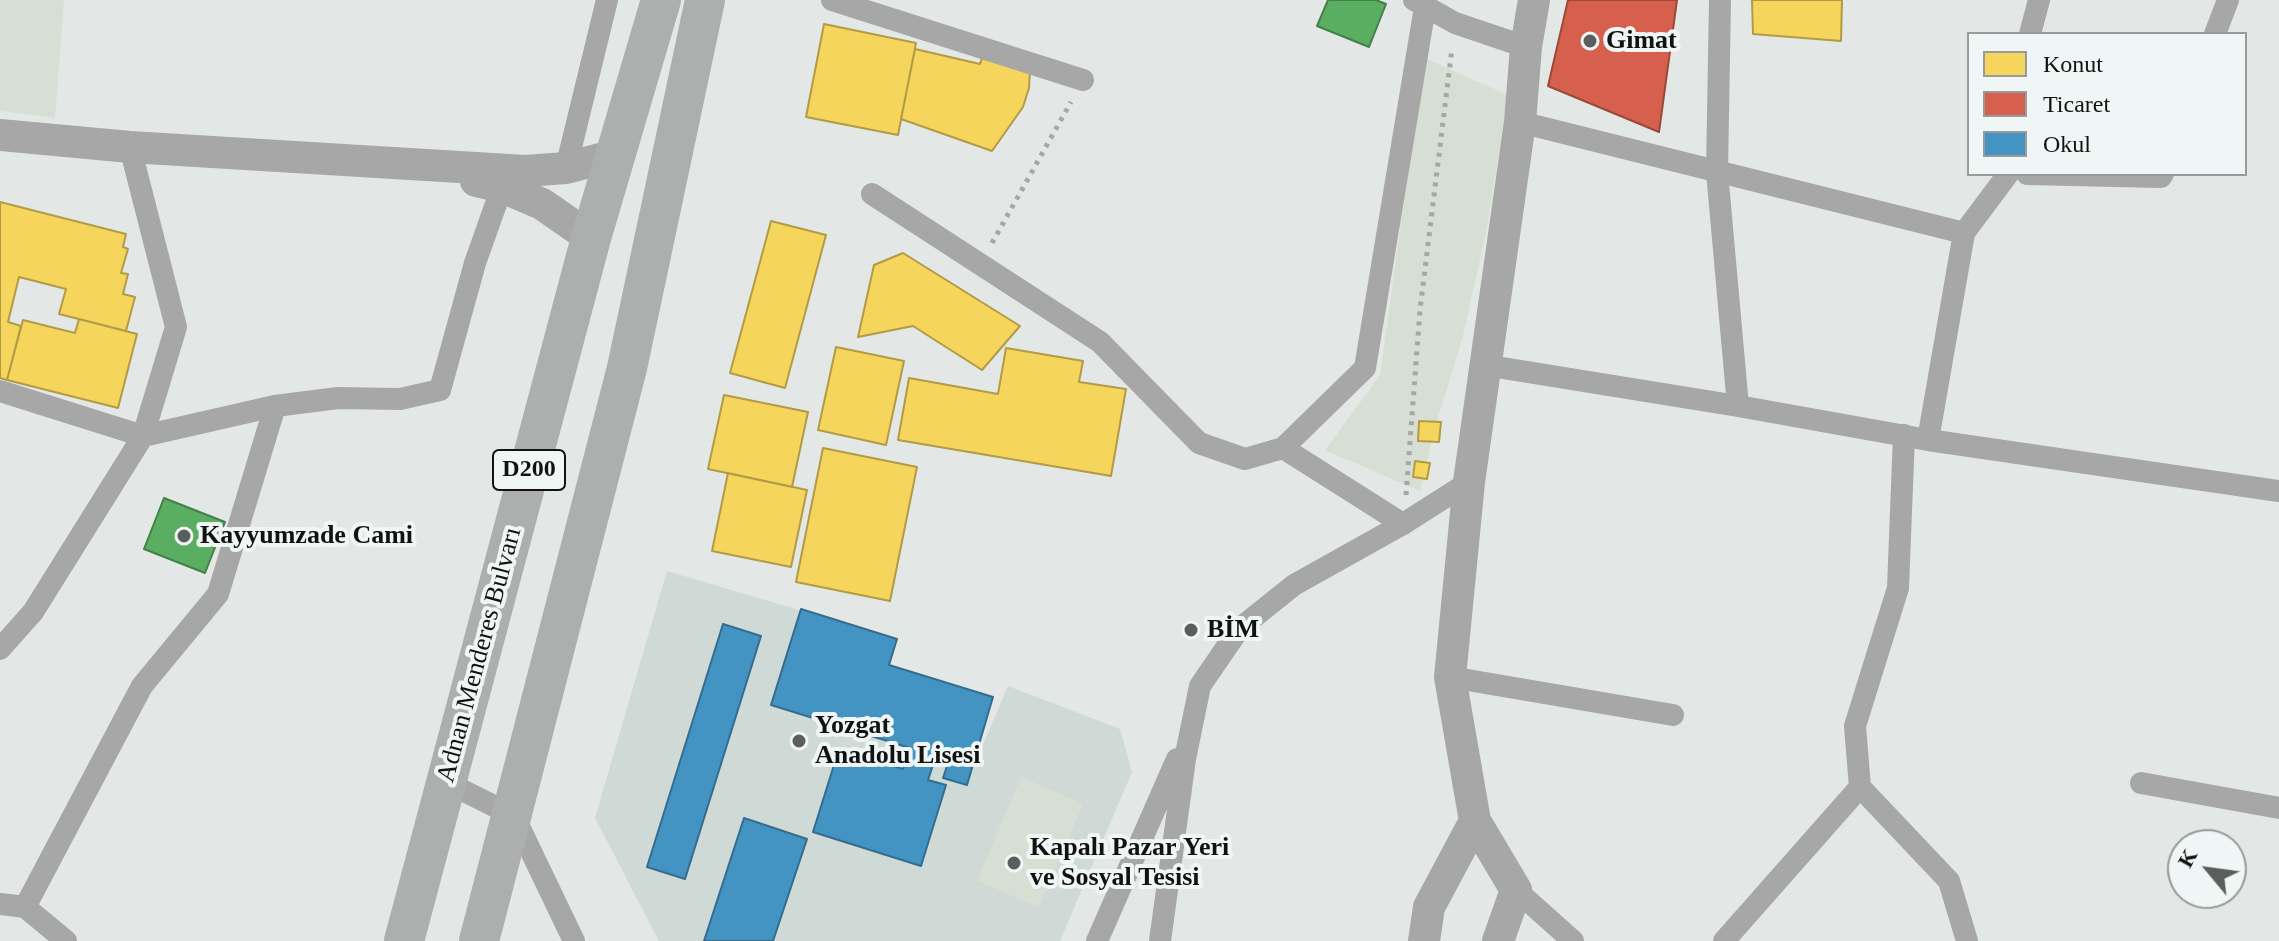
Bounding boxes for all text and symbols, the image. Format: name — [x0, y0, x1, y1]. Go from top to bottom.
place label: Gimat — [1606, 25, 1677, 57]
marker: Gimat — [1581, 32, 1599, 50]
legend — [1967, 32, 2247, 176]
text: Konut — [2043, 51, 2103, 77]
text: Ticaret — [2043, 91, 2110, 117]
text: Okul — [2043, 131, 2091, 157]
road number: D200 — [493, 450, 565, 490]
place label: Kayyumzade Cami — [200, 520, 413, 552]
street label: Adnan Menderes Bulvarı — [431, 524, 529, 786]
marker: Kayyumzade Cami — [175, 527, 193, 545]
place label: BİM — [1207, 614, 1259, 646]
marker: BİM — [1182, 621, 1200, 639]
place label: Yozgat Anadolu Lisesi — [815, 710, 980, 772]
marker: Yozgat Anadolu Lisesi — [790, 732, 808, 750]
north arrow — [2167, 829, 2247, 909]
place label: Kapalı Pazar Yeri ve Sosyal Tesisi — [1030, 832, 1229, 894]
text: K — [2172, 845, 2202, 872]
marker: Kapalı Pazar Yeri ve Sosyal Tesisi — [1005, 854, 1023, 872]

